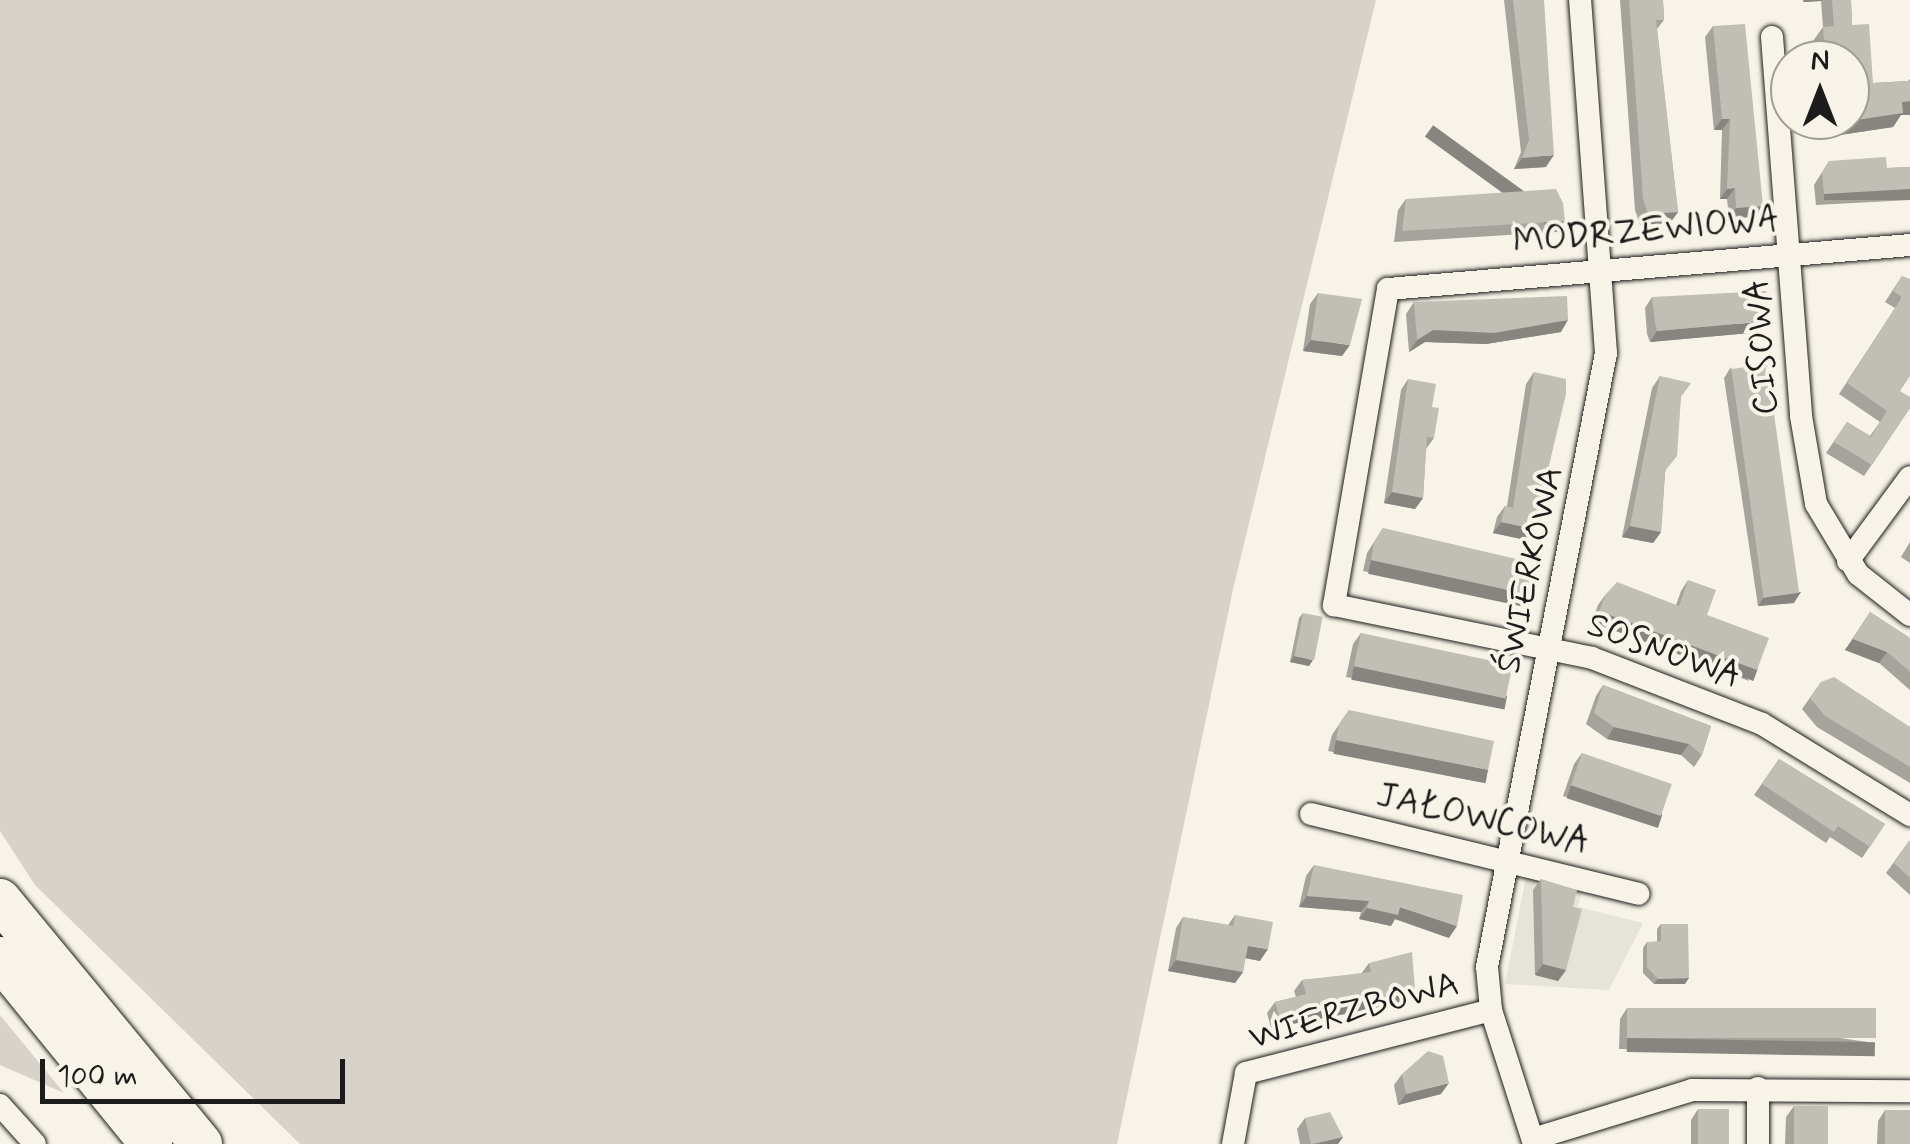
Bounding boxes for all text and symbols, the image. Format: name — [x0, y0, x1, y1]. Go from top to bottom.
north arrow — [1770, 40, 1870, 140]
text: N — [1811, 43, 1829, 80]
street label: MODRZEWIOWA — [1511, 198, 1781, 264]
street label: CISOWA — [1736, 278, 1788, 416]
street label: ŚWIERKOWA — [1488, 463, 1572, 677]
street label: SOSNOWA — [1581, 604, 1747, 698]
street label: JAŁOWCOWA — [1373, 774, 1593, 864]
street label: WIERZBOWA — [1244, 963, 1464, 1059]
scale bar — [45, 1039, 350, 1101]
text: 100 m — [57, 1057, 138, 1096]

